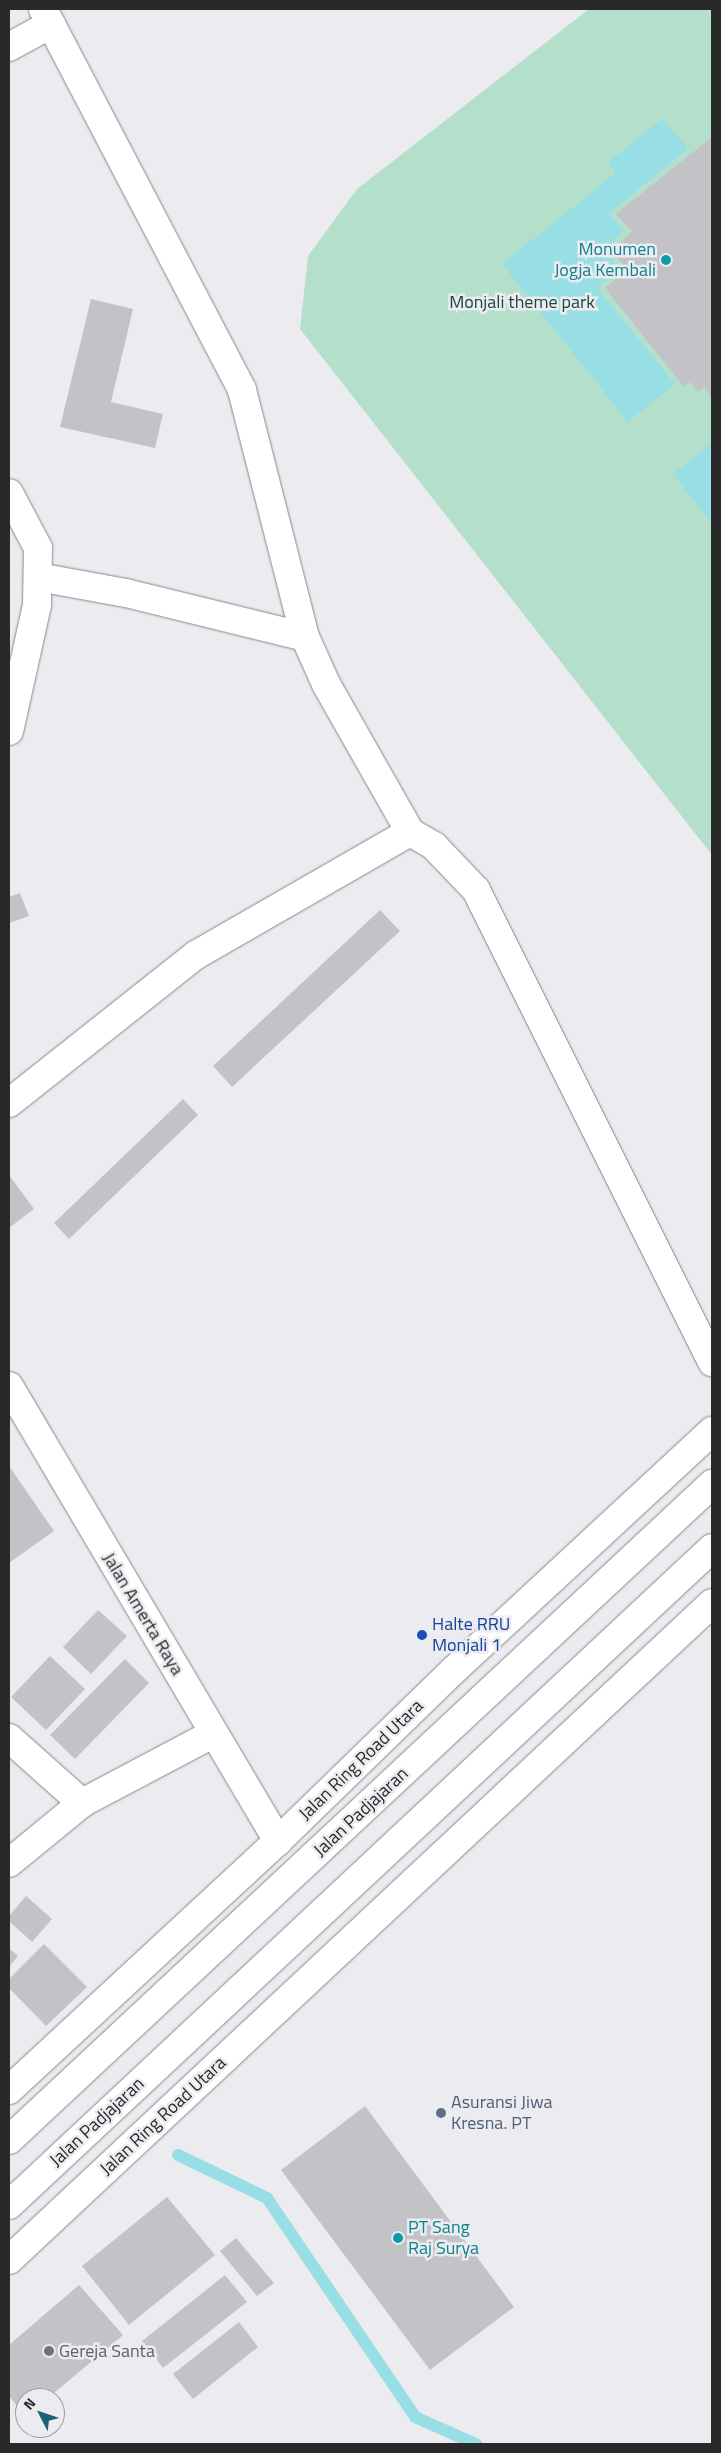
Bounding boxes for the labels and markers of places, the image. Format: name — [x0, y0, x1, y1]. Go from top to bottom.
place label: Monumen Jogja Kembali — [554, 239, 656, 282]
marker: Monumen Jogja Kembali — [660, 254, 672, 266]
place label: Halte RRU Monjali 1 — [432, 1614, 510, 1656]
marker: Halte RRU Monjali 1 — [416, 1629, 428, 1641]
place label: Asuransi Jiwa Kresna. PT — [451, 2092, 553, 2134]
marker: Asuransi Jiwa Kresna. PT — [435, 2107, 447, 2119]
place label: PT Sang Raj Surya — [408, 2217, 479, 2260]
marker: PT Sang Raj Surya — [392, 2232, 404, 2244]
place label: Gereja Santa — [59, 2340, 155, 2362]
marker: Gereja Santa — [43, 2345, 55, 2357]

